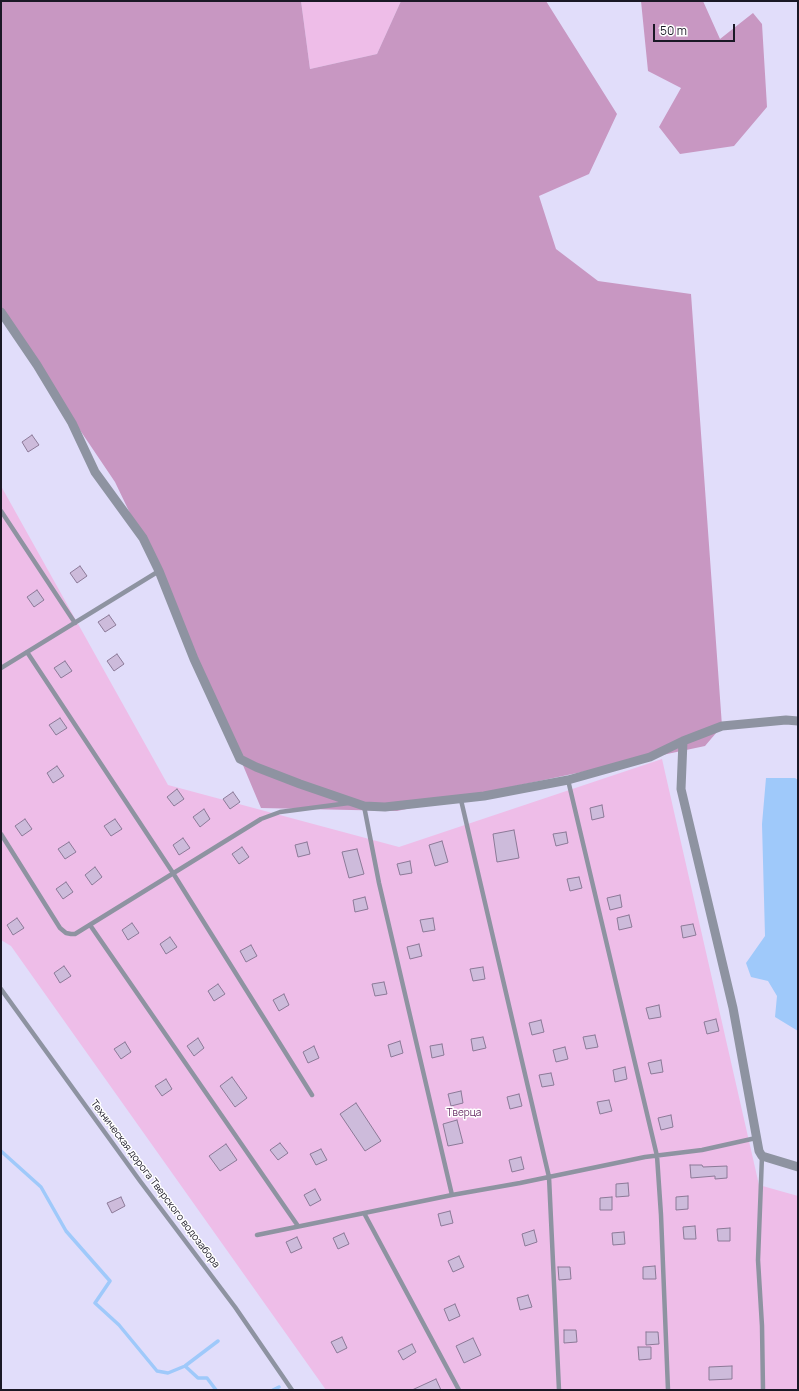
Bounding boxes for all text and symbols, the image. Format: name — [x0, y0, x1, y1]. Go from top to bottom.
scale bar — [655, 16, 737, 42]
text: 50 m — [660, 22, 687, 39]
street label: Техническая дорога Тверского водозабора — [88, 1098, 222, 1270]
park label: Тверца — [447, 1107, 481, 1119]

